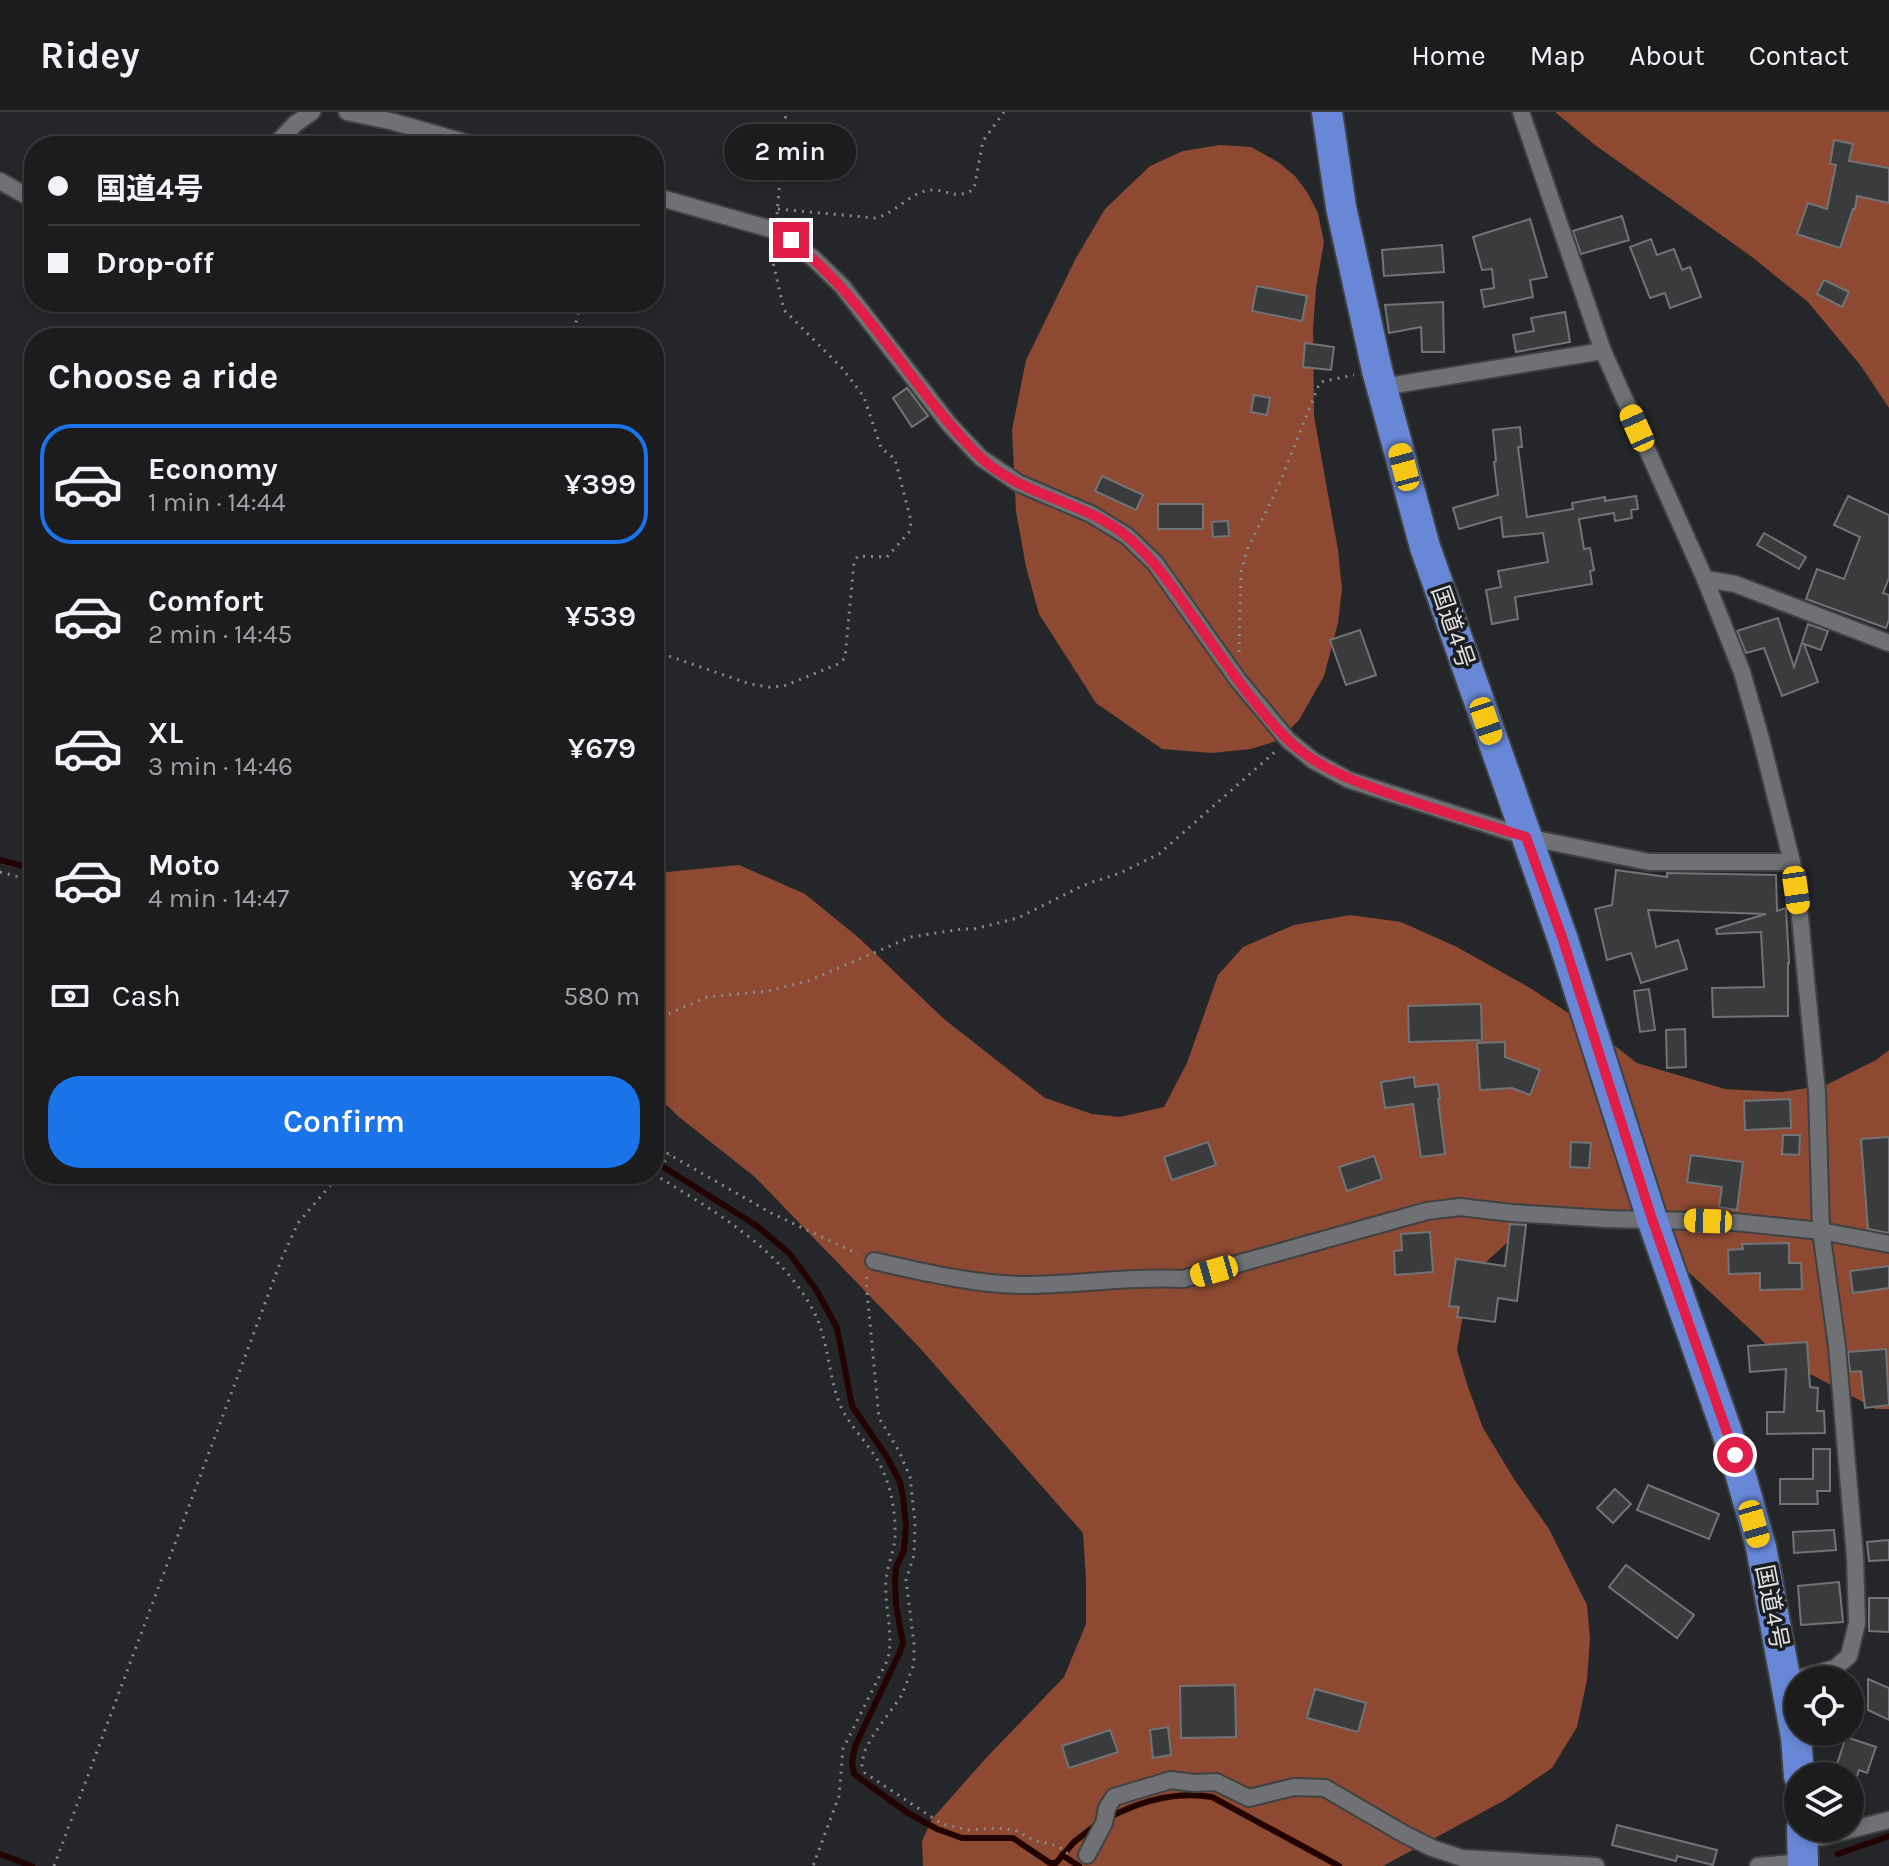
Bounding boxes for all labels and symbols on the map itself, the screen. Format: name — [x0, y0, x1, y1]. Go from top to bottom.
callout: 2 min — [725, 124, 857, 180]
route end — [773, 222, 809, 258]
car — [1616, 401, 1658, 455]
car — [1386, 441, 1422, 493]
street label: 国道4号 — [1426, 582, 1480, 672]
car — [1467, 694, 1505, 748]
car — [1781, 865, 1811, 915]
car — [1684, 1208, 1732, 1234]
car — [1188, 1253, 1240, 1289]
route start — [1717, 1437, 1753, 1473]
car — [1736, 1498, 1772, 1550]
street label: 国道4号 — [1750, 1562, 1794, 1652]

